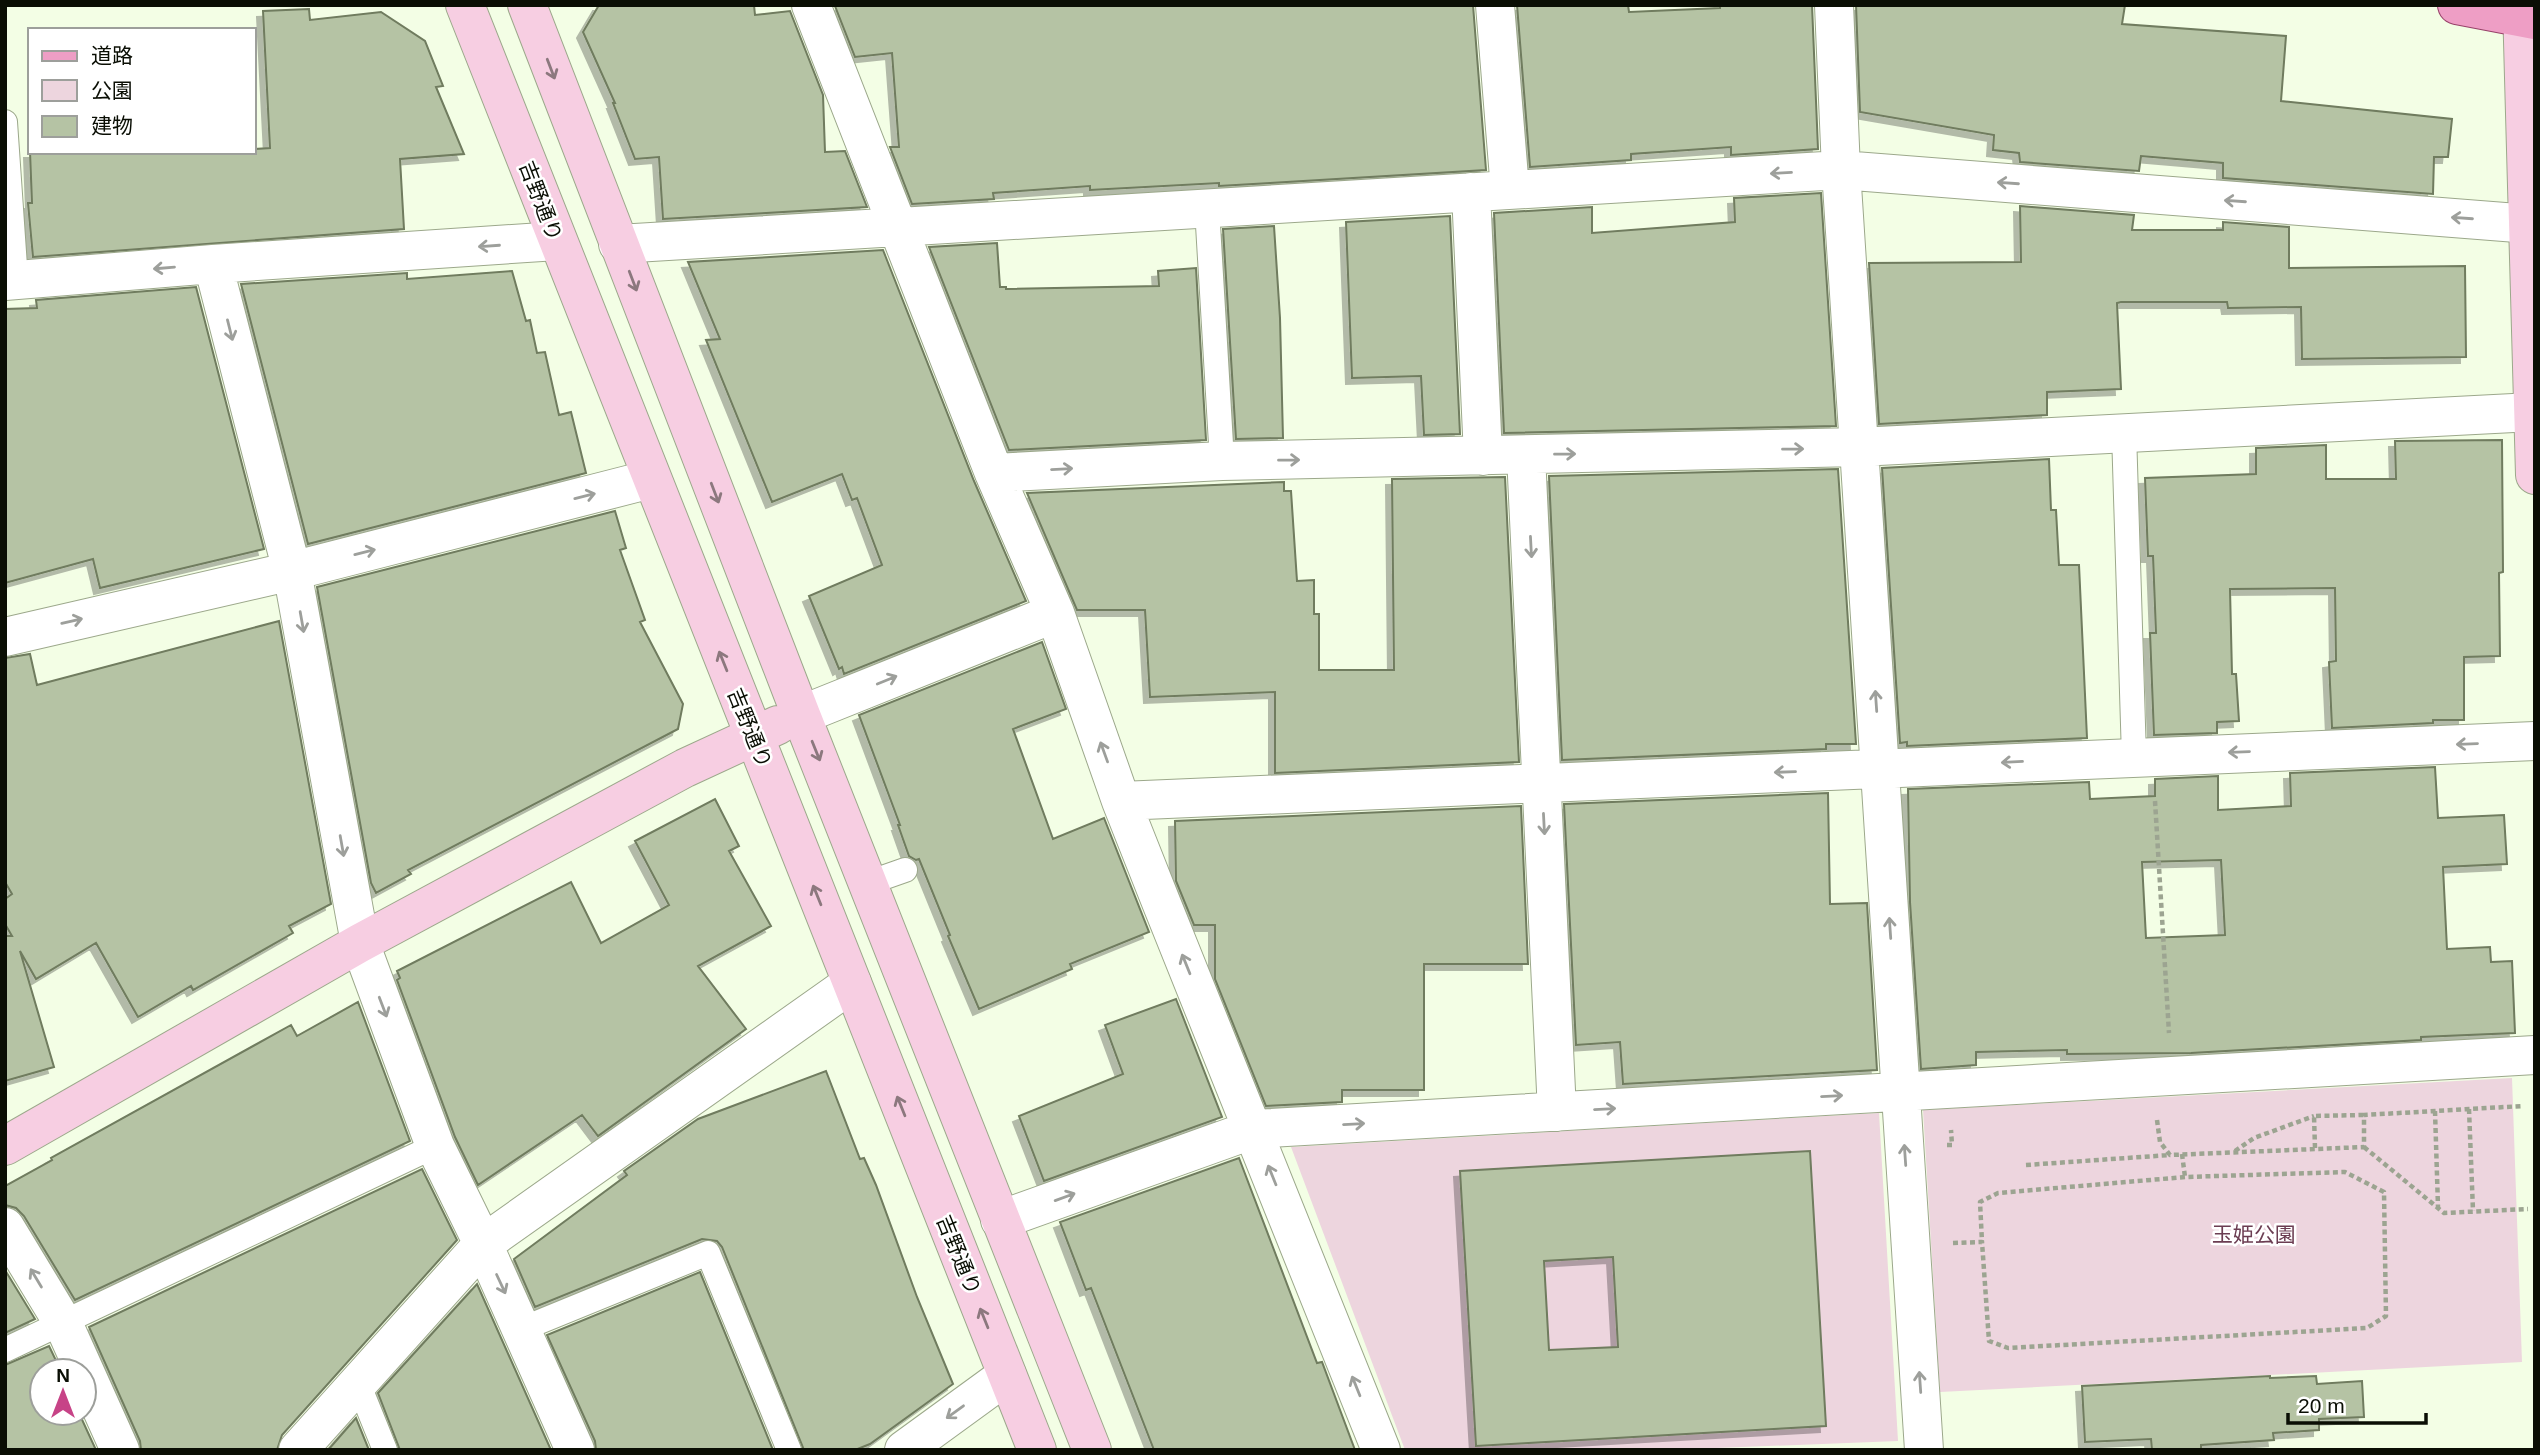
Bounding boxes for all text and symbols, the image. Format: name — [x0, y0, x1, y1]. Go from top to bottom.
legend — [28, 28, 256, 154]
text: 道路 — [91, 44, 133, 67]
one-way arrow — [546, 58, 558, 79]
text: 公園 — [91, 79, 133, 102]
text: 建物 — [91, 114, 133, 137]
street label: 吉野通り — [515, 158, 567, 244]
one-way arrow — [1770, 167, 1793, 180]
one-way arrow — [1997, 176, 2020, 189]
one-way arrow — [2224, 194, 2247, 207]
one-way arrow — [2451, 211, 2474, 224]
one-way arrow — [478, 239, 501, 252]
one-way arrow — [153, 262, 176, 275]
one-way arrow — [627, 270, 640, 292]
one-way arrow — [224, 318, 237, 341]
one-way arrow — [1781, 442, 1804, 455]
one-way arrow — [1554, 447, 1577, 461]
one-way arrow — [1277, 453, 1300, 466]
one-way arrow — [1050, 463, 1073, 476]
one-way arrow — [710, 482, 723, 504]
one-way arrow — [573, 489, 596, 502]
one-way arrow — [1524, 536, 1537, 559]
one-way arrow — [353, 545, 376, 558]
one-way arrow — [295, 610, 309, 633]
one-way arrow — [60, 614, 83, 628]
one-way arrow — [716, 651, 729, 672]
one-way arrow — [876, 673, 898, 686]
street label: 吉野通り — [724, 685, 776, 771]
one-way arrow — [1869, 689, 1882, 712]
one-way arrow — [2455, 737, 2478, 750]
one-way arrow — [810, 740, 823, 761]
one-way arrow — [1097, 742, 1109, 764]
one-way arrow — [2228, 746, 2251, 759]
one-way arrow — [2001, 756, 2024, 769]
one-way arrow — [1773, 766, 1796, 779]
one-way arrow — [1537, 812, 1550, 835]
one-way arrow — [336, 834, 349, 857]
one-way arrow — [809, 885, 822, 906]
one-way arrow — [1883, 917, 1896, 939]
one-way arrow — [1179, 954, 1192, 975]
one-way arrow — [378, 995, 391, 1017]
one-way arrow — [1821, 1089, 1843, 1102]
one-way arrow — [893, 1096, 906, 1118]
one-way arrow — [1594, 1102, 1616, 1115]
one-way arrow — [1342, 1117, 1365, 1130]
one-way arrow — [1898, 1144, 1911, 1166]
one-way arrow — [1265, 1164, 1278, 1186]
one-way arrow — [1053, 1190, 1075, 1202]
street label: 吉野通り — [933, 1212, 985, 1298]
park label: 玉姫公園 — [2212, 1223, 2296, 1246]
one-way arrow — [29, 1269, 43, 1289]
one-way arrow — [495, 1272, 508, 1294]
one-way arrow — [977, 1308, 990, 1329]
north arrow — [28, 1357, 98, 1427]
text: N — [56, 1365, 70, 1386]
one-way arrow — [1913, 1371, 1926, 1393]
one-way arrow — [1349, 1376, 1362, 1398]
scale bar — [2288, 1382, 2426, 1426]
text: 20 m — [2298, 1394, 2345, 1417]
one-way arrow — [946, 1405, 965, 1420]

